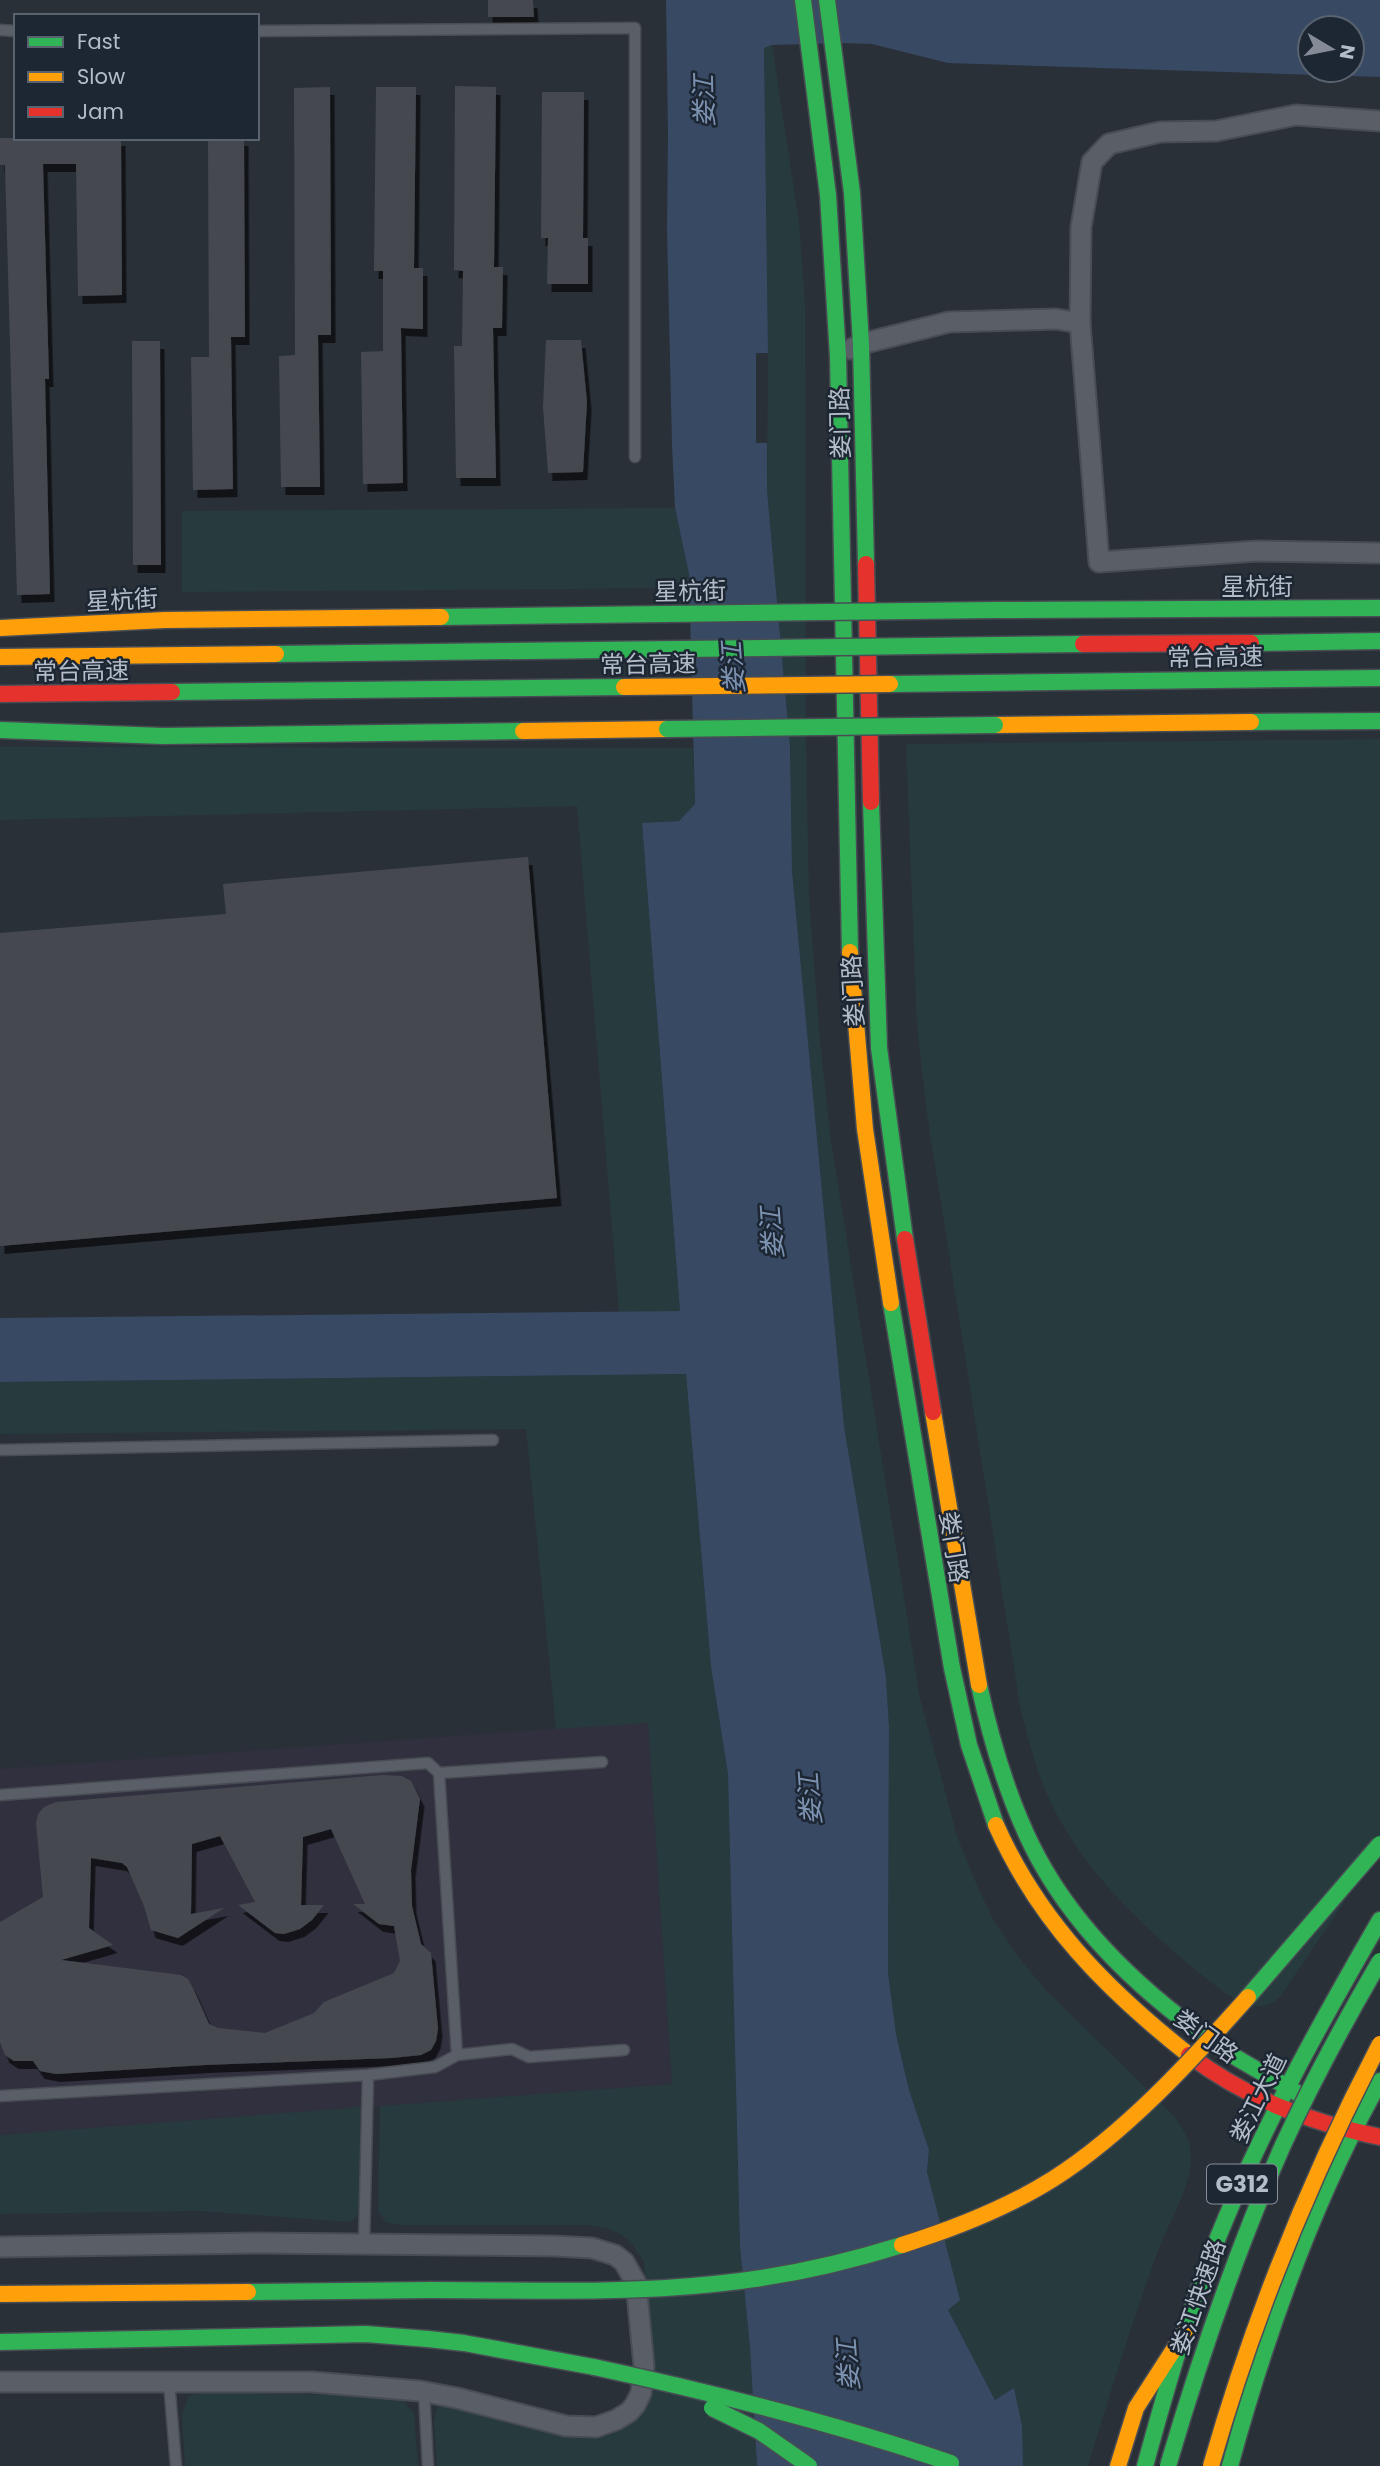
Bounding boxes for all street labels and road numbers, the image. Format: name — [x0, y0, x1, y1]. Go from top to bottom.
street label: 娄门路 — [823, 387, 857, 459]
street label: 星杭街 — [1221, 570, 1293, 603]
street label: 星杭街 — [654, 574, 726, 608]
street label: 星杭街 — [85, 582, 159, 618]
street label: 常台高速 — [1167, 640, 1263, 674]
street label: 常台高速 — [600, 647, 696, 681]
street label: 常台高速 — [33, 654, 129, 688]
street label: 娄门路 — [835, 954, 871, 1028]
street label: 娄门路 — [932, 1509, 976, 1585]
street label: 娄门路 — [1167, 2001, 1245, 2071]
street label: 娄江大道 — [1222, 2048, 1294, 2148]
road number: G312 — [1207, 2164, 1277, 2204]
street label: 娄江快速路 — [1163, 2235, 1233, 2359]

